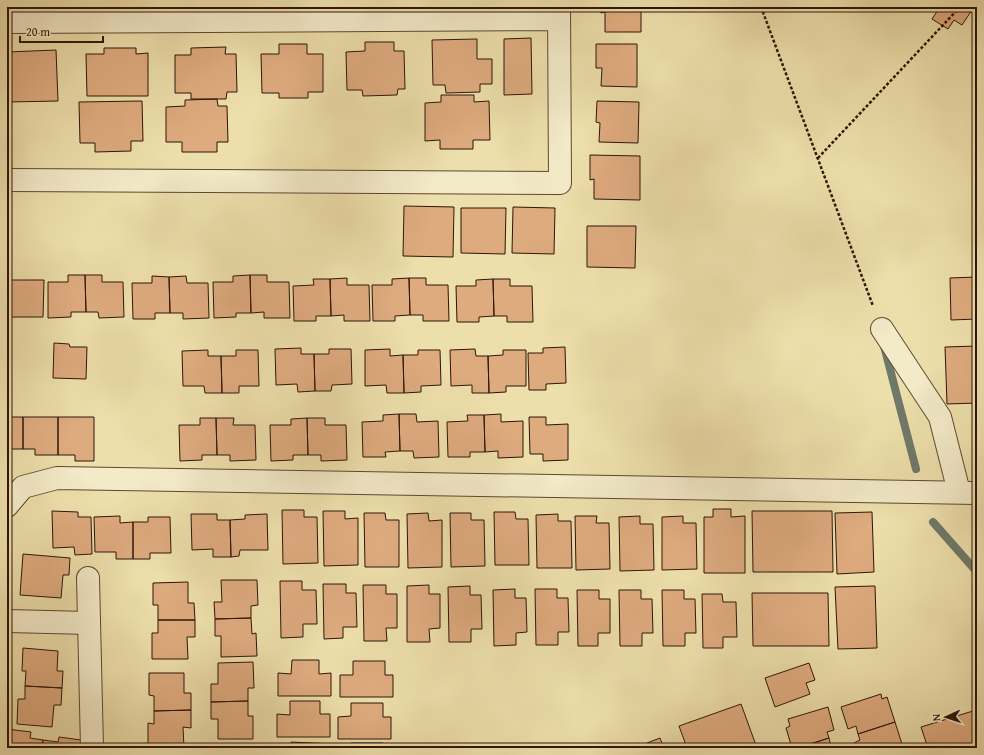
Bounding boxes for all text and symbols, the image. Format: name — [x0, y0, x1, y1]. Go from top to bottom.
scale bar — [20, 18, 103, 44]
text: 20 m — [26, 23, 50, 40]
north arrow — [926, 697, 966, 737]
text: N — [928, 713, 944, 722]

